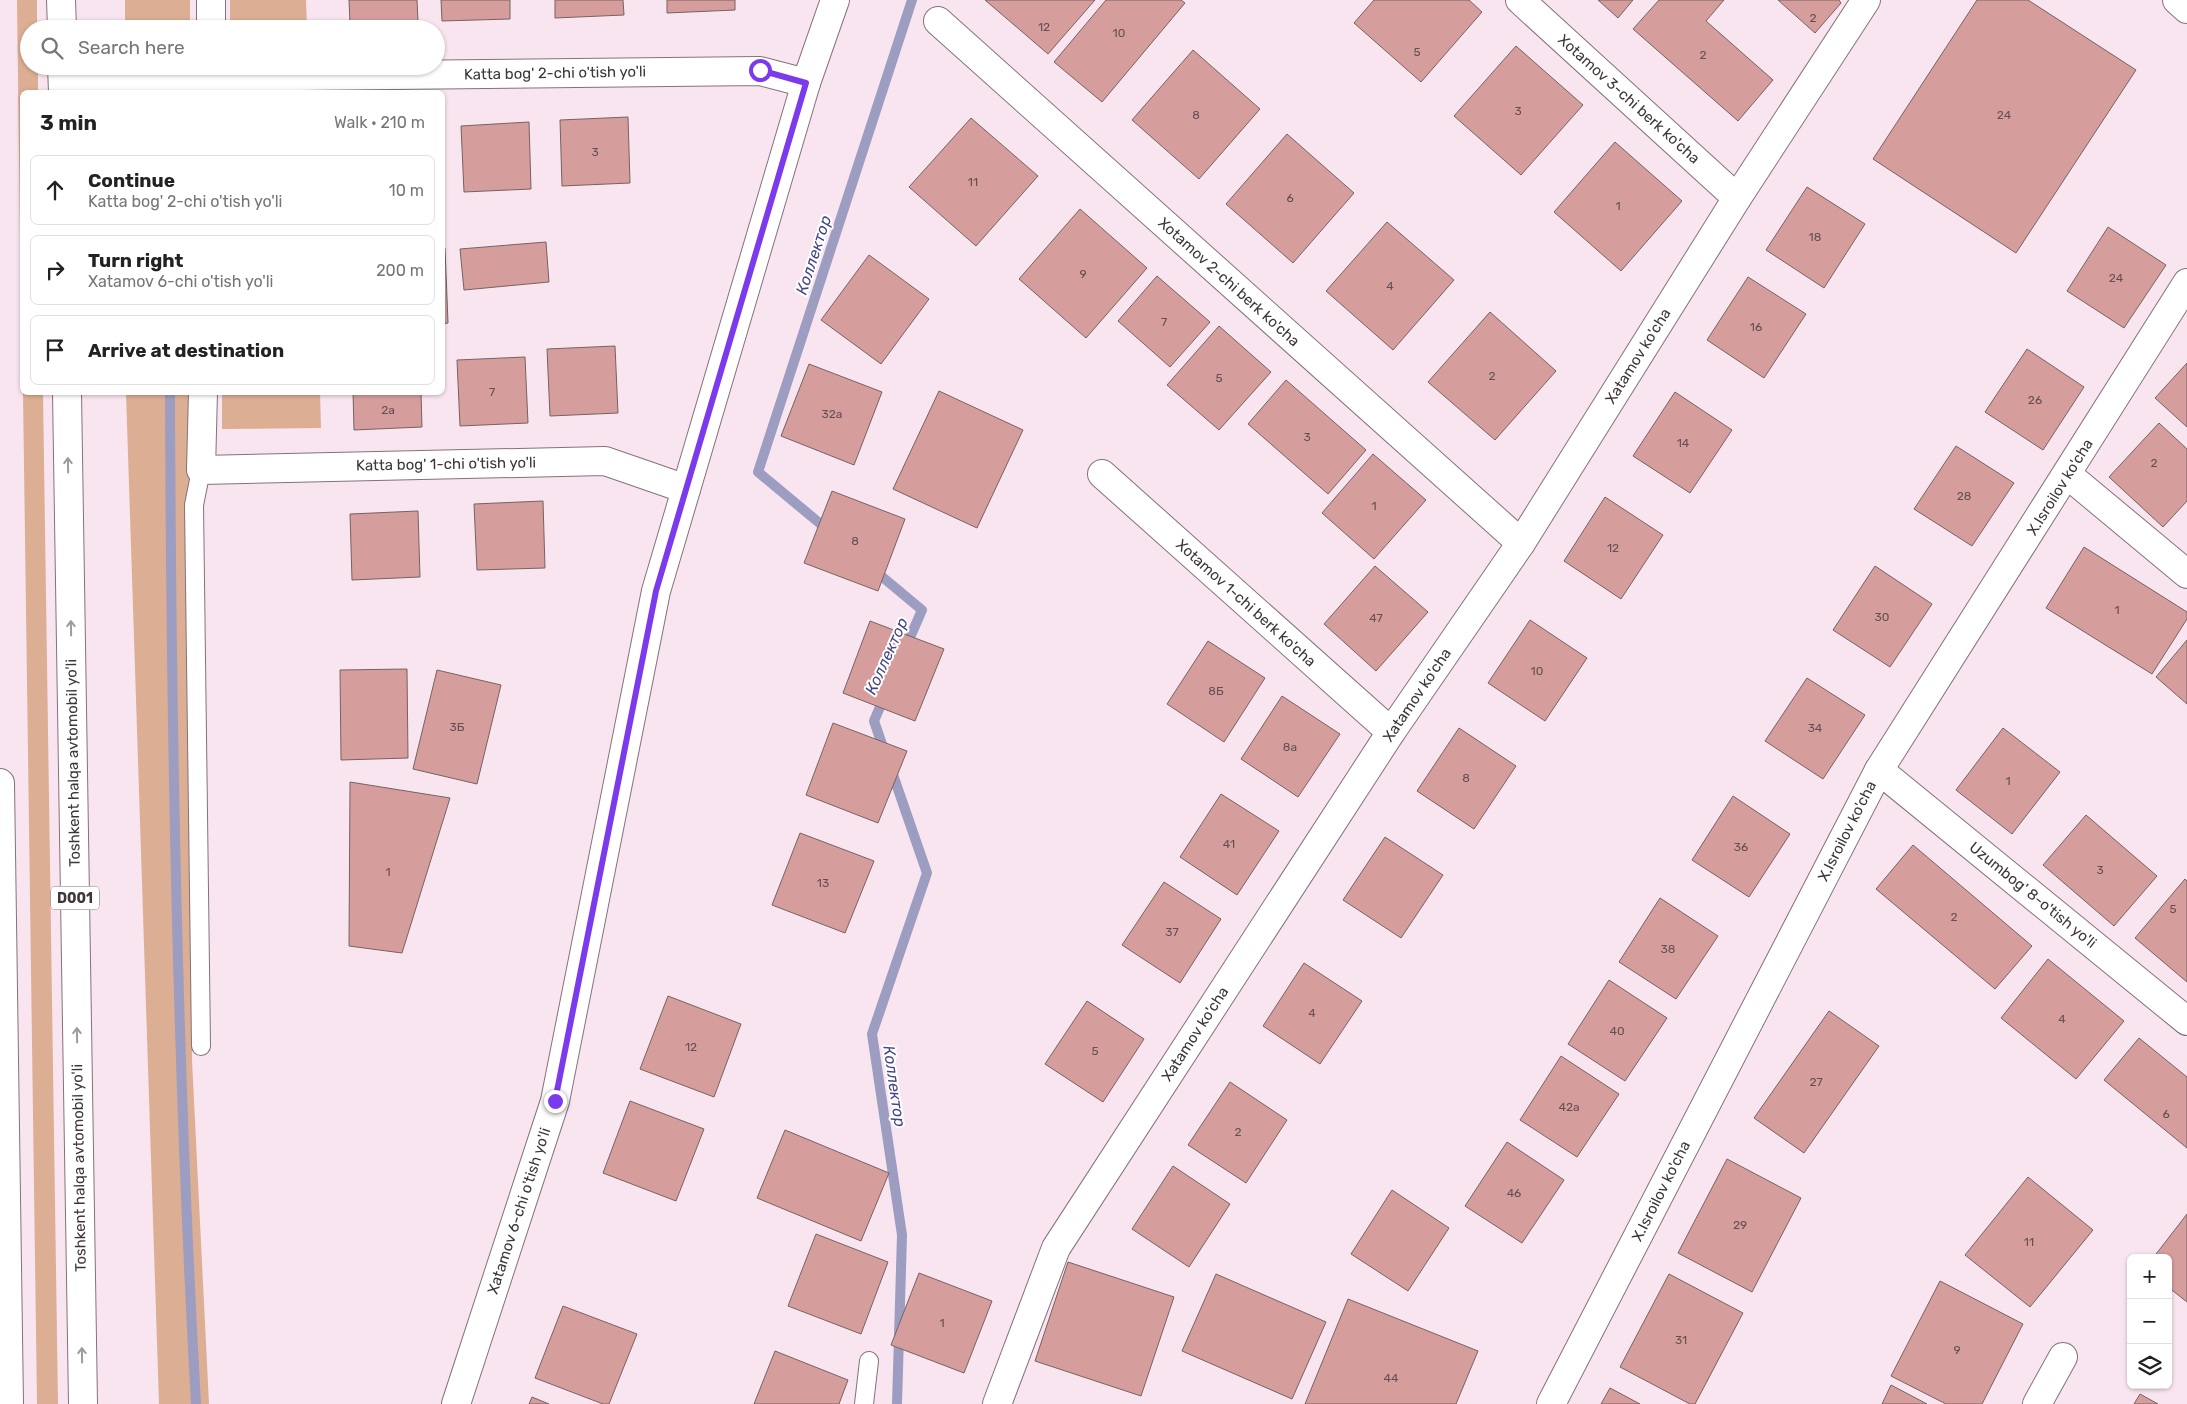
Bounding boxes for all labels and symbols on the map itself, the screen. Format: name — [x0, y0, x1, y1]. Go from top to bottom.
house number: 2 — [1809, 11, 1817, 25]
house number: 12 — [1038, 20, 1050, 34]
house number: 10 — [1113, 26, 1125, 40]
street label: Xotamov 3-chi berk ko'cha — [1554, 31, 1704, 167]
house number: 5 — [1413, 45, 1421, 59]
house number: 2 — [1699, 48, 1707, 62]
route start — [749, 59, 772, 82]
street label: Katta bog' 2-chi o'tish yo'li — [464, 62, 646, 84]
house number: 3 — [1514, 104, 1522, 118]
house number: 8 — [1192, 108, 1200, 122]
house number: 24 — [1997, 108, 2012, 122]
house number: 3 — [591, 145, 599, 159]
house number: 11 — [968, 175, 978, 189]
house number: 6 — [1286, 191, 1294, 205]
house number: 1 — [1615, 199, 1621, 213]
water label: Коллектор — [792, 213, 835, 297]
street label: Xotamov 2-chi berk ko'cha — [1155, 214, 1303, 350]
house number: 18 — [1809, 230, 1821, 244]
house number: 9 — [1079, 267, 1087, 281]
house number: 24 — [2109, 271, 2124, 285]
house number: 4 — [1386, 279, 1394, 293]
street label: Xatamov ko'cha — [1601, 305, 1675, 407]
house number: 7 — [1161, 315, 1167, 329]
house number: 16 — [1750, 320, 1762, 334]
house number: 2 — [1488, 369, 1496, 383]
house number: 5 — [1215, 371, 1223, 385]
house number: 7 — [489, 385, 495, 399]
house number: 26 — [2028, 393, 2042, 407]
house number: 2а — [381, 403, 395, 417]
house number: 32a — [822, 407, 842, 421]
house number: 3 — [1303, 430, 1311, 444]
street label: X.Isroilov ko'cha — [2023, 435, 2097, 539]
house number: 14 — [1677, 436, 1690, 450]
street label: Katta bog' 1-chi o'tish yo'li — [356, 453, 536, 475]
house number: 2 — [2150, 456, 2158, 470]
one-way arrow — [64, 458, 73, 474]
house number: 28 — [1957, 489, 1971, 503]
house number: 1 — [1371, 499, 1377, 513]
house number: 8 — [851, 534, 859, 548]
street label: Xotamov 1-chi berk ko'cha — [1172, 535, 1320, 671]
house number: 12 — [1607, 541, 1619, 555]
house number: 1 — [2114, 603, 2120, 617]
house number: 30 — [1875, 610, 1889, 624]
house number: 47 — [1369, 611, 1383, 625]
water label: Коллектор — [861, 615, 912, 697]
one-way arrow — [66, 620, 76, 636]
street label: Xatamov ko'cha — [1379, 645, 1455, 745]
street label: Toshkent halqa avtomobil yo'li — [62, 659, 84, 867]
house number: 10 — [1531, 664, 1543, 678]
house number: 8Б — [1208, 684, 1224, 698]
house number: 3Б — [450, 720, 465, 734]
house number: 34 — [1808, 721, 1823, 735]
house number: 8а — [1283, 740, 1297, 754]
house number: 8 — [1462, 771, 1470, 785]
house number: 1 — [2005, 774, 2011, 788]
street label: X.Isroilov ko'cha — [1814, 778, 1880, 884]
house number: 41 — [1223, 837, 1235, 851]
street label: Uzumbog' 8-o'tish yo'li — [1966, 838, 2100, 952]
house number: 36 — [1734, 840, 1748, 854]
house number: 3 — [2096, 863, 2104, 877]
house number: 1 — [385, 865, 391, 879]
house number: 13 — [817, 876, 829, 890]
road number: D001 — [51, 886, 99, 910]
house number: 5 — [2169, 902, 2177, 916]
house number: 2 — [1950, 910, 1958, 924]
house number: 37 — [1165, 925, 1179, 939]
house number: 38 — [1661, 942, 1675, 956]
street label: Xatamov ko'cha — [1158, 983, 1232, 1085]
house number: 4 — [1308, 1006, 1316, 1020]
house number: 4 — [2058, 1012, 2066, 1026]
house number: 40 — [1609, 1024, 1625, 1038]
one-way arrow — [73, 1028, 82, 1044]
house number: 12 — [685, 1040, 697, 1054]
water label: Коллектор — [879, 1044, 910, 1128]
house number: 5 — [1091, 1044, 1099, 1058]
street label: Toshkent halqa avtomobil yo'li — [68, 1064, 90, 1272]
house number: 27 — [1809, 1075, 1823, 1089]
route end — [544, 1090, 567, 1113]
house number: 42а — [1558, 1100, 1580, 1114]
house number: 6 — [2162, 1107, 2170, 1121]
house number: 2 — [1234, 1125, 1242, 1139]
street label: Xatamov 6-chi o'tish yo'li — [484, 1126, 554, 1296]
street label: X.Isroilov ko'cha — [1628, 1138, 1694, 1244]
house number: 46 — [1507, 1186, 1521, 1200]
house number: 29 — [1733, 1218, 1747, 1232]
house number: 11 — [2024, 1235, 2034, 1249]
house number: 1 — [939, 1316, 945, 1330]
house number: 31 — [1675, 1333, 1687, 1347]
house number: 9 — [1953, 1343, 1961, 1357]
one-way arrow — [78, 1348, 87, 1364]
house number: 44 — [1384, 1371, 1399, 1385]

